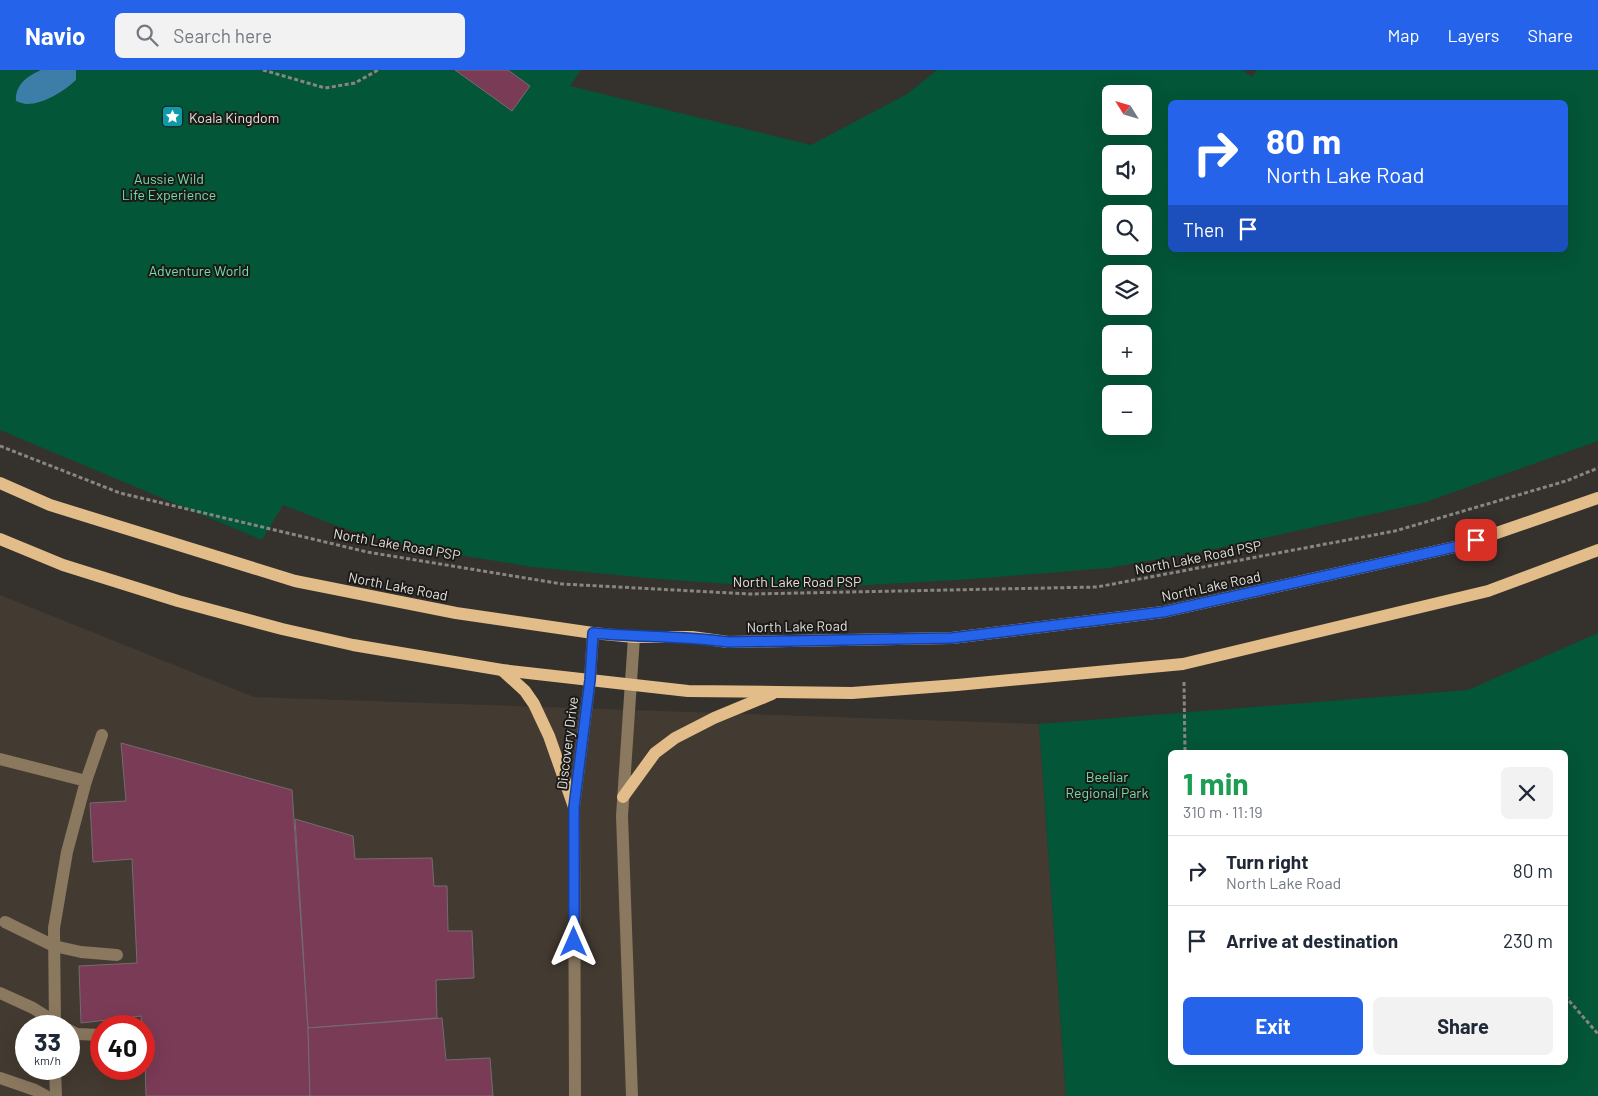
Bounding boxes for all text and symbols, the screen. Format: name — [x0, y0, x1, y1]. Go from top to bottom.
search box — [115, 13, 465, 58]
text: Navio — [25, 21, 85, 50]
icon: search — [133, 21, 161, 49]
text: Search here — [173, 24, 272, 47]
text: Map — [1387, 24, 1419, 46]
text: Layers — [1447, 24, 1500, 46]
text: Share — [1528, 24, 1573, 46]
north arrow — [1102, 85, 1152, 135]
map controls — [1102, 85, 1152, 435]
place icon: Koala Kingdom — [161, 105, 185, 129]
place label: Koala Kingdom — [189, 109, 279, 126]
text: 80 m — [1266, 119, 1341, 161]
icon: right — [1183, 120, 1248, 185]
button: sound — [1102, 145, 1152, 195]
text: North Lake Road — [1266, 161, 1425, 187]
park label: Aussie Wild Life Experience — [122, 170, 216, 203]
button: search — [1102, 205, 1152, 255]
icon: arrive — [1234, 215, 1262, 243]
text: Then — [1183, 218, 1224, 241]
park label: Adventure World — [149, 262, 249, 279]
button: layers — [1102, 265, 1152, 315]
button: + — [1102, 325, 1152, 375]
button: − — [1102, 385, 1152, 435]
pin — [1455, 519, 1497, 561]
street label: North Lake Road PSP — [332, 524, 462, 564]
icon: arrive — [1462, 526, 1490, 554]
street label: North Lake Road PSP — [1133, 536, 1263, 578]
street label: North Lake Road — [1160, 567, 1262, 605]
street label: North Lake Road — [347, 568, 449, 604]
street label: North Lake Road PSP — [733, 573, 861, 590]
street label: North Lake Road — [746, 617, 848, 635]
street label: Discovery Drive — [553, 696, 581, 790]
text: 1 min — [1183, 765, 1249, 801]
button: close — [1501, 767, 1553, 819]
park label: Beeliar Regional Park — [1066, 768, 1148, 801]
text: 310 m · 11:19 — [1183, 802, 1263, 821]
text: Turn right — [1226, 850, 1308, 873]
icon: right — [1183, 857, 1211, 885]
text: 80 m — [1513, 859, 1553, 882]
text: North Lake Road — [1226, 873, 1341, 892]
position arrow — [547, 915, 599, 967]
icon: arrive — [1183, 927, 1211, 955]
text: Arrive at destination — [1226, 929, 1398, 952]
text: 230 m — [1503, 929, 1553, 952]
button: Exit — [1183, 997, 1363, 1055]
button: Share — [1373, 997, 1553, 1055]
speed limit sign: 40 — [90, 1015, 155, 1080]
text: 33 — [34, 1026, 61, 1056]
text: km/h — [34, 1053, 61, 1067]

